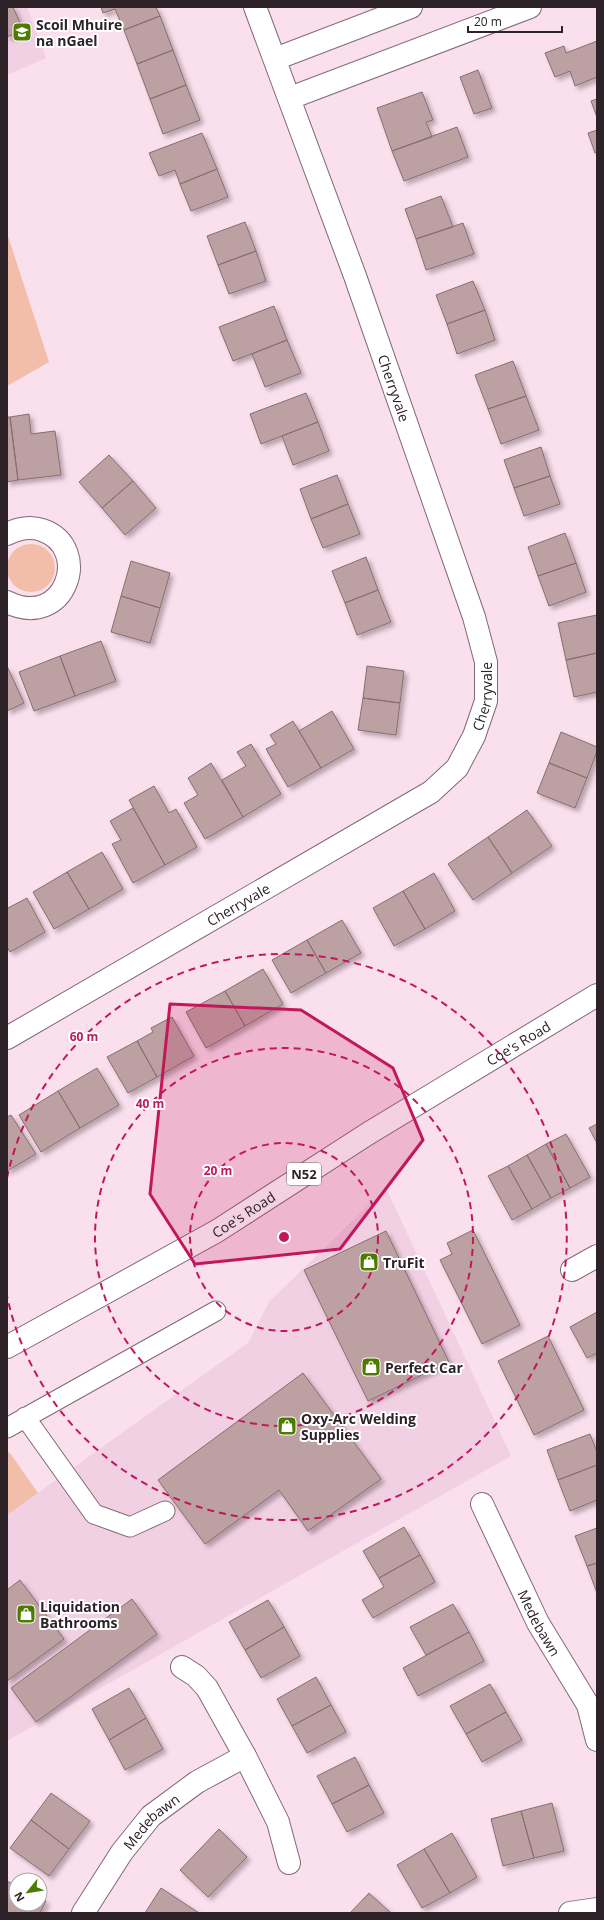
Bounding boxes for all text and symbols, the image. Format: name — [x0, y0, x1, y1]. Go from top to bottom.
scale bar — [468, 8, 562, 34]
text: 20 m — [474, 13, 502, 30]
place label: Scoil Mhuire na nGael — [36, 15, 122, 50]
school or university icon: Scoil Mhuire na nGael — [11, 21, 33, 43]
street label: Cherryvale — [374, 352, 414, 424]
street label: Cherryvale — [467, 662, 496, 733]
street label: Cherryvale — [203, 878, 273, 930]
street label: Coe's Road — [482, 1016, 554, 1070]
text: 60 m — [70, 1028, 98, 1045]
text: 40 m — [136, 1095, 164, 1112]
text: 20 m — [204, 1162, 232, 1179]
road number: N52 — [287, 1163, 321, 1185]
street label: Coe's Road — [208, 1187, 279, 1242]
centre of rings — [277, 1230, 291, 1244]
shop icon: TruFit — [358, 1251, 380, 1273]
place label: TruFit — [383, 1253, 425, 1272]
shop icon: Perfect Car — [360, 1356, 382, 1378]
place label: Perfect Car — [385, 1358, 463, 1377]
place label: Oxy-Arc Welding Supplies — [301, 1409, 416, 1444]
shop icon: Oxy-Arc Welding Supplies — [276, 1415, 298, 1437]
street label: Medebawn — [514, 1586, 565, 1659]
place label: Liquidation Bathrooms — [40, 1597, 120, 1632]
shop icon: Liquidation Bathrooms — [15, 1603, 37, 1625]
street label: Medebawn — [119, 1789, 183, 1853]
north arrow — [8, 1872, 48, 1912]
text: N — [10, 1890, 28, 1905]

